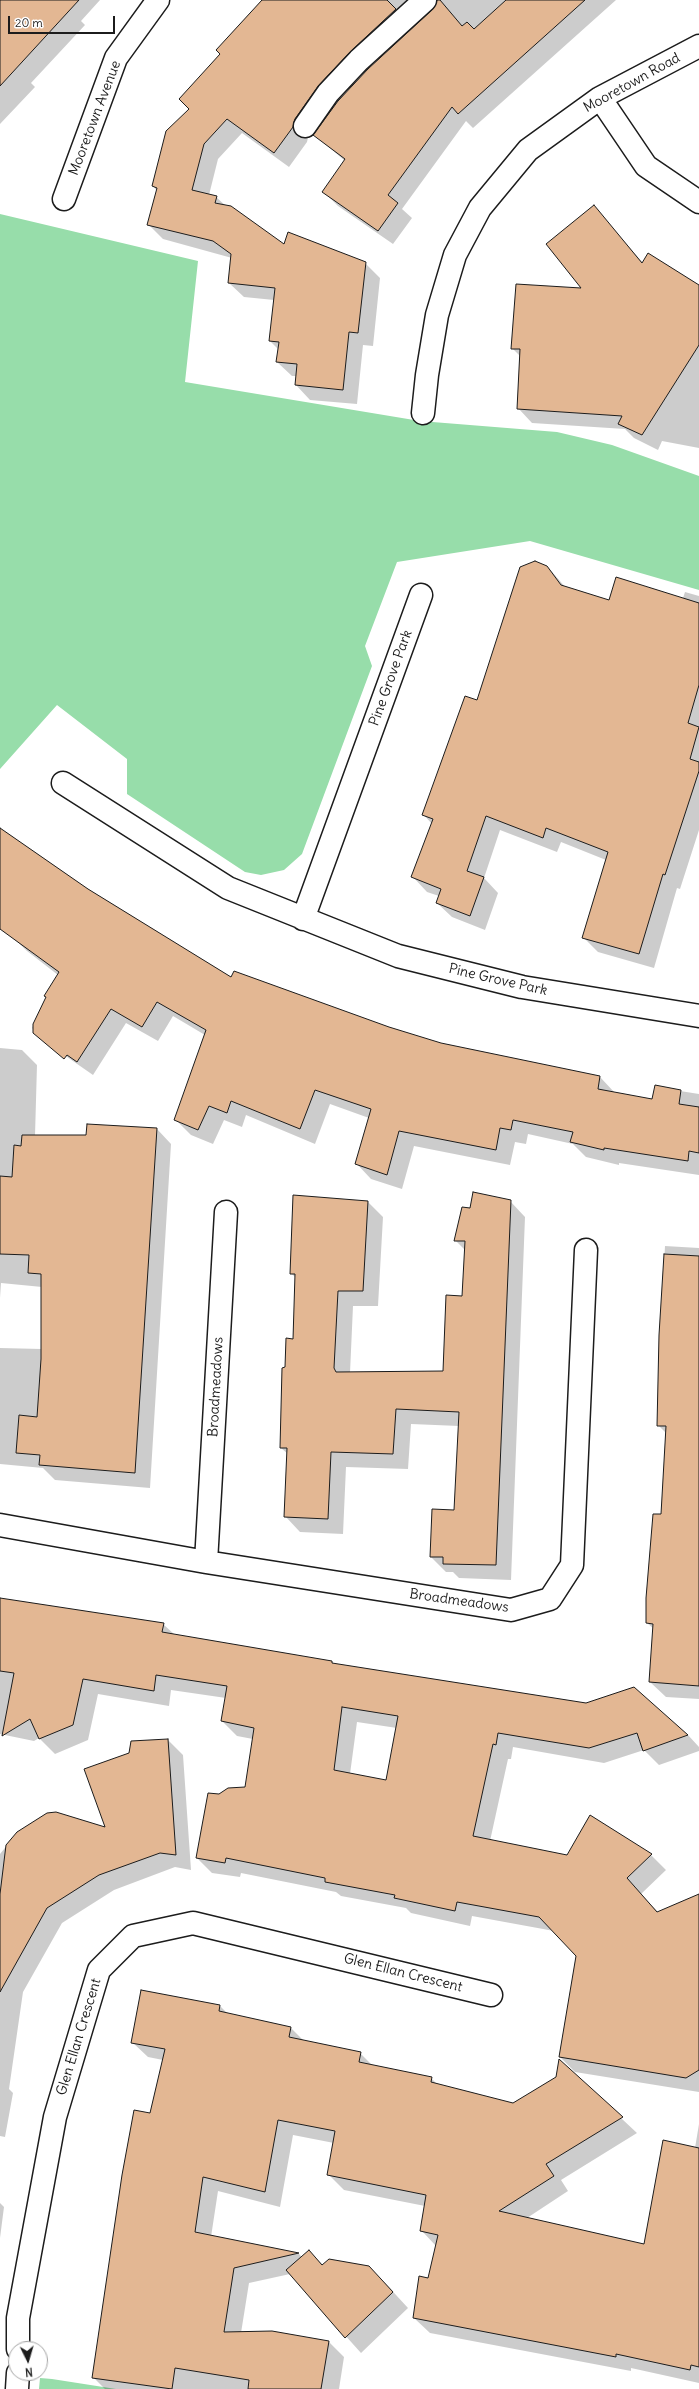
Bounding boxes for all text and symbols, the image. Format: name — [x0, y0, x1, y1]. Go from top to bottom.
scale bar — [10, 8, 117, 34]
text: 20 m — [15, 15, 43, 30]
street label: Mooretown Road — [581, 50, 683, 116]
street label: Mooretown Avenue — [65, 58, 125, 178]
street label: Pine Grove Park — [366, 628, 416, 728]
street label: Pine Grove Park — [447, 960, 549, 1000]
street label: Broadmeadows — [205, 1337, 227, 1437]
street label: Broadmeadows — [408, 1586, 510, 1616]
street label: Glen Ellan Crescent — [342, 1950, 464, 1996]
street label: Glen Ellan Crescent — [53, 1976, 105, 2098]
north arrow — [8, 2341, 48, 2381]
text: N — [25, 2365, 33, 2379]

